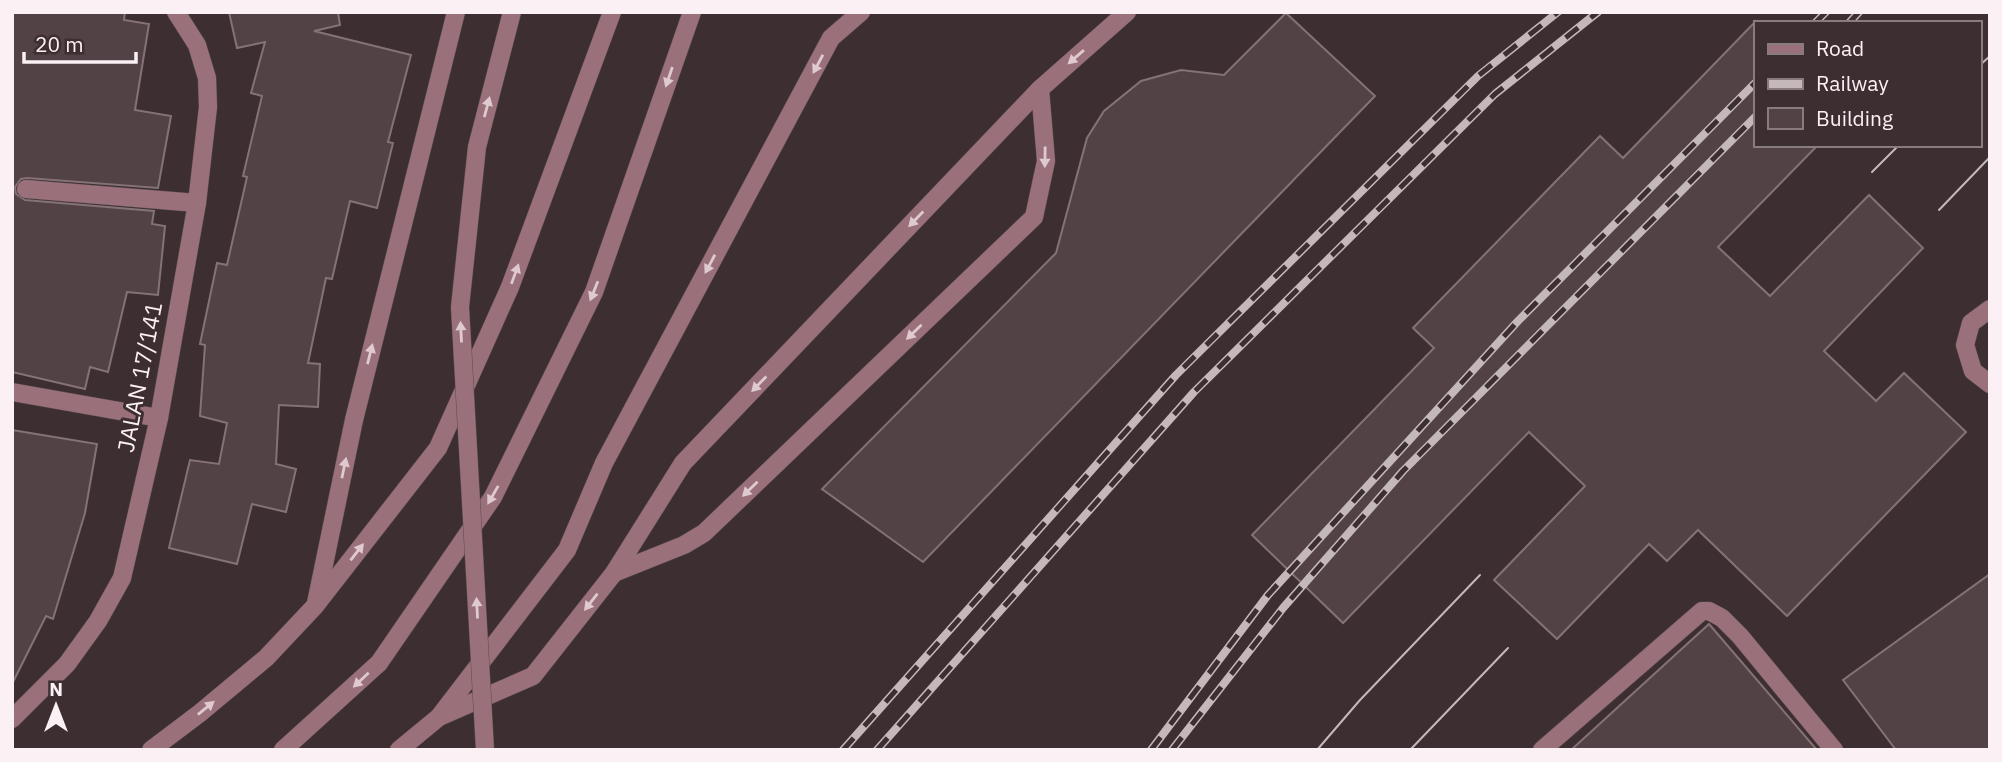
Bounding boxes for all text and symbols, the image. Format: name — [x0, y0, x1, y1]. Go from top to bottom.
scale bar — [24, 21, 136, 65]
legend — [1754, 21, 1981, 147]
text: 20 m — [35, 30, 84, 58]
text: Road — [1816, 34, 1864, 62]
one-way arrow — [1067, 49, 1085, 65]
one-way arrow — [812, 54, 823, 74]
one-way arrow — [663, 66, 674, 87]
text: Railway — [1816, 69, 1889, 97]
one-way arrow — [482, 96, 493, 118]
text: Building — [1816, 104, 1893, 132]
one-way arrow — [1039, 146, 1050, 168]
one-way arrow — [908, 210, 924, 227]
one-way arrow — [705, 255, 717, 275]
one-way arrow — [510, 263, 521, 284]
one-way arrow — [588, 281, 599, 302]
street label: JALAN 17/141 — [110, 299, 168, 455]
one-way arrow — [455, 321, 466, 343]
one-way arrow — [905, 323, 922, 340]
one-way arrow — [365, 343, 376, 365]
one-way arrow — [750, 375, 767, 392]
one-way arrow — [338, 457, 349, 479]
one-way arrow — [741, 481, 758, 498]
one-way arrow — [487, 486, 499, 505]
one-way arrow — [349, 544, 364, 562]
one-way arrow — [585, 593, 599, 611]
one-way arrow — [471, 597, 482, 619]
north arrow — [21, 671, 91, 741]
one-way arrow — [352, 672, 370, 688]
text: N — [49, 677, 63, 701]
one-way arrow — [196, 701, 214, 716]

